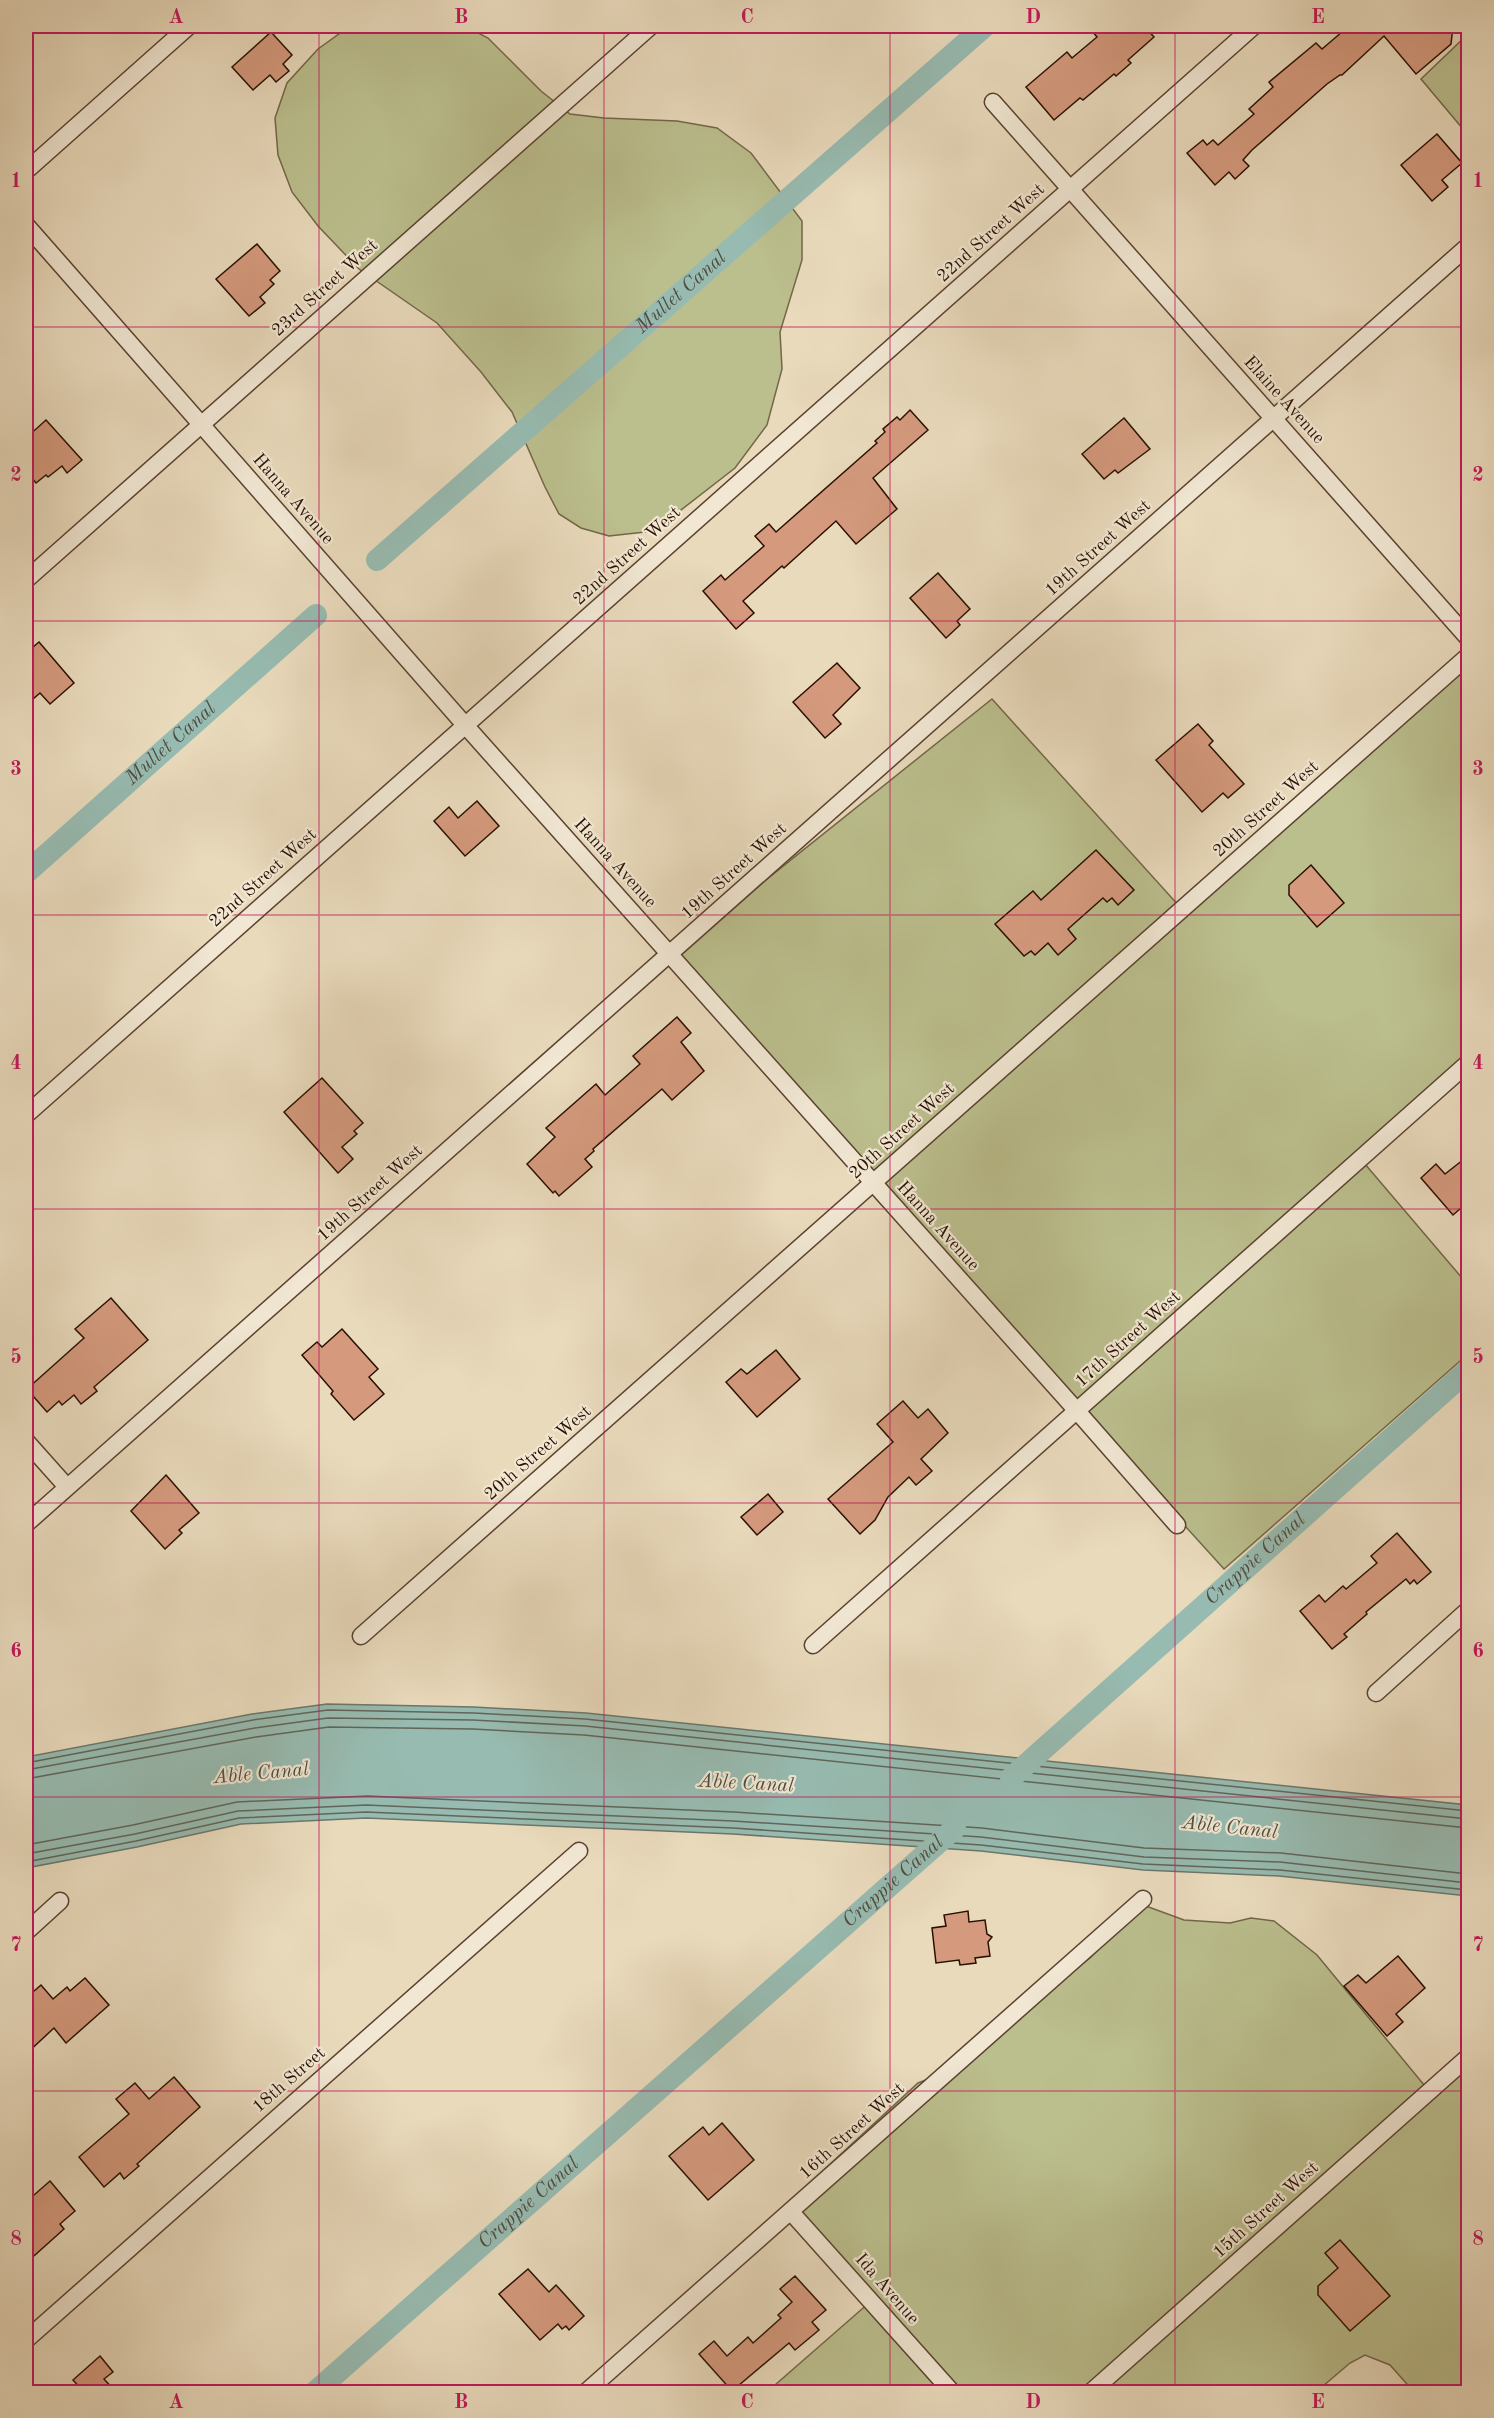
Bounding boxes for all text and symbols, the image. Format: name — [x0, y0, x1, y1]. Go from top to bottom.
text: A — [168, 8, 184, 28]
text: B — [454, 8, 468, 28]
text: C — [740, 8, 754, 28]
text: D — [1025, 8, 1041, 28]
text: E — [1311, 8, 1325, 28]
text: 1 — [10, 172, 22, 192]
text: 1 — [1472, 172, 1484, 192]
street label: 22nd Street West — [934, 180, 1048, 286]
street label: 23rd Street West — [269, 236, 381, 340]
water label: Mullet Canal — [631, 248, 731, 338]
street label: Elaine Avenue — [1240, 353, 1328, 447]
street label: Hanna Avenue — [249, 450, 337, 548]
text: 2 — [10, 466, 22, 486]
text: 2 — [1472, 466, 1484, 486]
street label: 19th Street West — [1042, 496, 1154, 600]
street label: 22nd Street West — [570, 503, 684, 609]
water label: Mullet Canal — [121, 699, 220, 790]
street label: 20th Street West — [1210, 757, 1322, 861]
text: 3 — [10, 760, 22, 780]
text: 3 — [1472, 760, 1484, 780]
street label: Hanna Avenue — [570, 815, 660, 911]
street label: 19th Street West — [678, 819, 790, 923]
street label: 22nd Street West — [206, 825, 320, 931]
text: 4 — [10, 1054, 22, 1074]
text: 4 — [1472, 1054, 1484, 1074]
street label: 20th Street West — [846, 1079, 958, 1183]
street label: 19th Street West — [314, 1141, 426, 1245]
street label: Hanna Avenue — [893, 1178, 983, 1274]
street label: 17th Street West — [1072, 1287, 1184, 1391]
text: 5 — [10, 1347, 22, 1368]
text: 5 — [1472, 1347, 1484, 1368]
street label: 20th Street West — [481, 1402, 595, 1504]
water label: Crappie Canal — [1202, 1510, 1310, 1609]
text: 6 — [10, 1642, 22, 1662]
text: 6 — [1472, 1642, 1484, 1662]
water label: Able Canal — [211, 1760, 310, 1788]
water label: Able Canal — [697, 1771, 795, 1797]
water label: Able Canal — [1180, 1813, 1279, 1843]
water label: Crappie Canal — [839, 1833, 948, 1932]
text: 7 — [10, 1936, 22, 1956]
text: 7 — [1472, 1936, 1484, 1956]
street label: 18th Street — [249, 2044, 329, 2116]
street label: 16th Street West — [796, 2079, 908, 2183]
water label: Crappie Canal — [475, 2154, 583, 2253]
street label: 15th Street West — [1210, 2158, 1322, 2262]
text: 8 — [10, 2230, 22, 2250]
text: 8 — [1472, 2230, 1484, 2250]
street label: Ida Avenue — [851, 2250, 923, 2328]
text: A — [168, 2393, 184, 2413]
text: B — [454, 2393, 468, 2413]
text: C — [740, 2393, 754, 2413]
text: D — [1025, 2393, 1041, 2413]
text: E — [1311, 2393, 1325, 2413]

